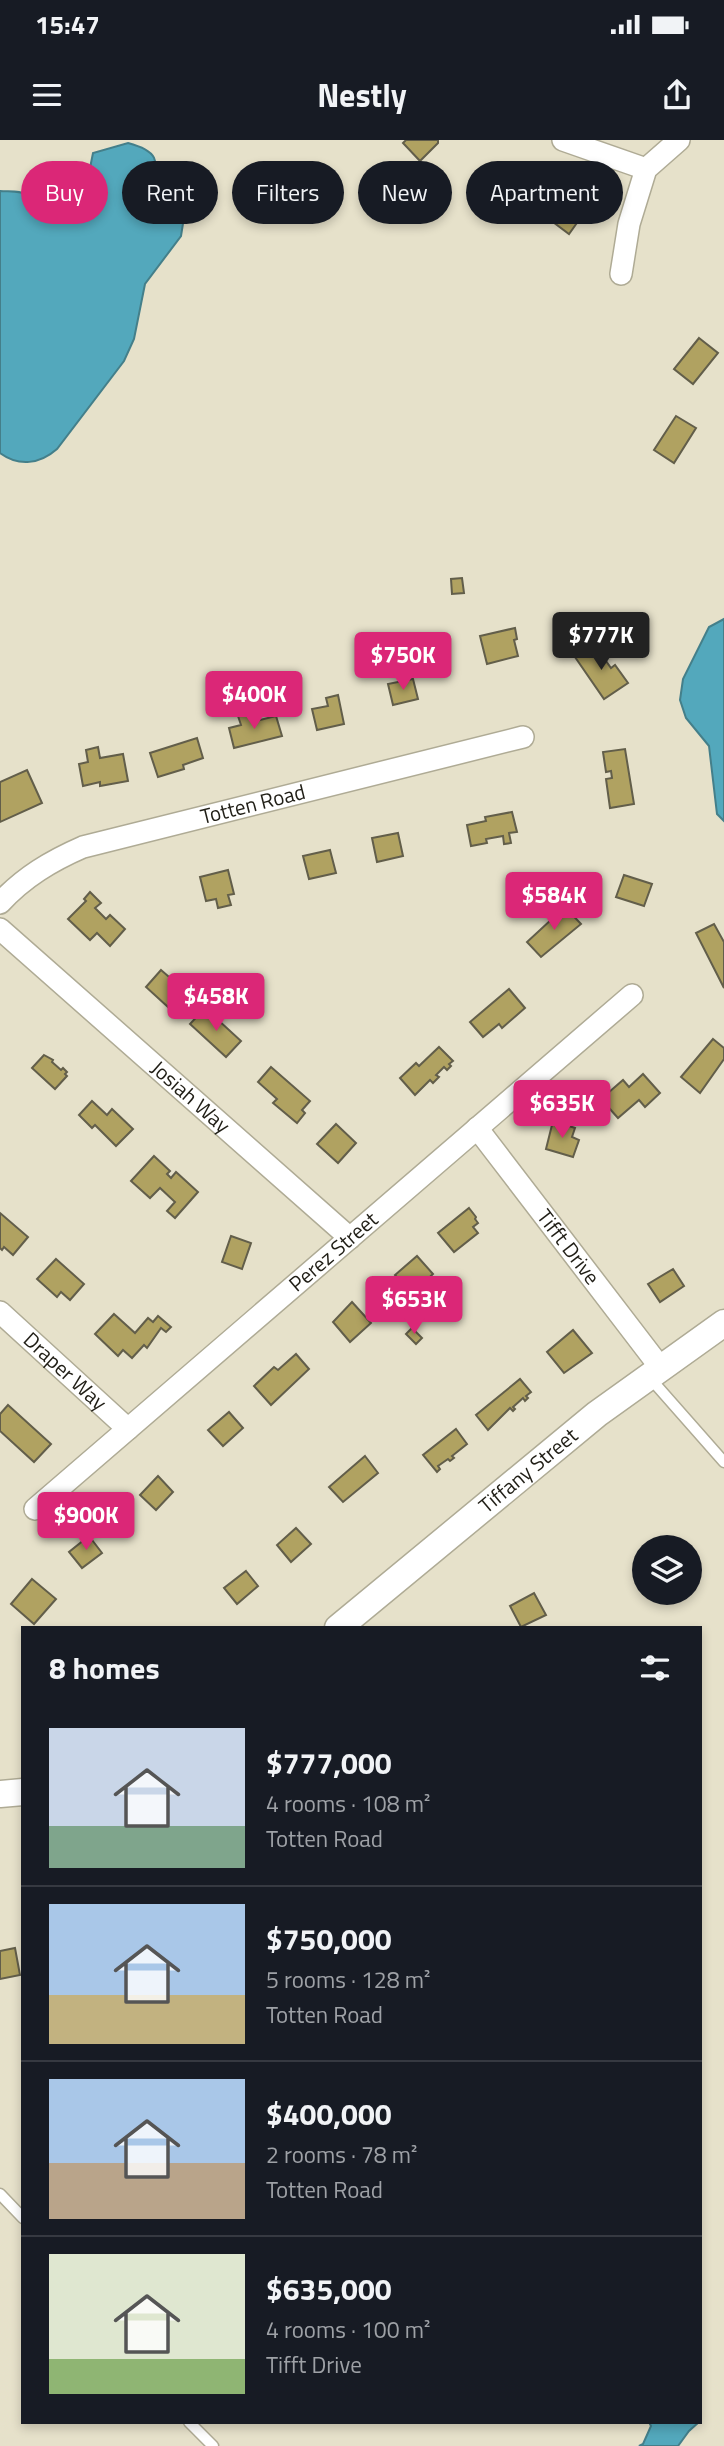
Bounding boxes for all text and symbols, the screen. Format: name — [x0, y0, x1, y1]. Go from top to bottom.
text: 15:47 — [35, 5, 100, 44]
text: Nestly — [317, 71, 407, 119]
icon: menu — [28, 76, 66, 114]
icon: share — [658, 76, 696, 114]
chip: Buy — [21, 161, 108, 224]
chip: Rent — [122, 161, 218, 224]
chip: Filters — [232, 161, 344, 224]
chip: New — [358, 161, 452, 224]
chip: Apartment — [466, 161, 623, 224]
pin: $777K — [552, 612, 650, 672]
text: $777K — [568, 617, 634, 652]
pin: $750K — [354, 632, 452, 692]
text: $750K — [370, 637, 436, 672]
pin: $400K — [205, 672, 303, 731]
text: $400K — [221, 676, 287, 711]
street label: Totten Road — [197, 775, 308, 832]
pin: $584K — [505, 872, 603, 932]
text: $584K — [521, 877, 587, 912]
pin: $458K — [167, 974, 265, 1033]
text: $458K — [183, 978, 249, 1013]
street label: Josiah Way — [144, 1052, 238, 1140]
pin: $635K — [513, 1080, 611, 1140]
text: $635K — [529, 1085, 595, 1120]
street label: Tifft Drive — [530, 1202, 608, 1291]
street label: Perez Street — [281, 1203, 385, 1299]
pin: $653K — [365, 1276, 463, 1336]
text: $653K — [381, 1281, 447, 1316]
street label: Draper Way — [17, 1324, 115, 1417]
street label: Tiffany Street — [471, 1419, 585, 1521]
pin: $900K — [37, 1492, 135, 1552]
text: $900K — [53, 1497, 119, 1532]
map controls — [632, 1535, 702, 1605]
button: layers — [632, 1535, 702, 1605]
text: 8 homes — [49, 1645, 160, 1691]
icon: filters — [636, 1649, 674, 1687]
text: $777,000 — [266, 1740, 392, 1786]
icon: home — [105, 1756, 189, 1840]
text: 4 rooms · 108 m² — [266, 1786, 430, 1821]
text: Totten Road — [266, 1821, 383, 1856]
text: $750,000 — [266, 1916, 392, 1962]
icon: home — [105, 1932, 189, 2016]
text: 5 rooms · 128 m² — [266, 1962, 430, 1997]
text: Totten Road — [266, 1997, 383, 2032]
text: $400,000 — [266, 2091, 392, 2137]
icon: home — [105, 2107, 189, 2191]
text: 2 rooms · 78 m² — [266, 2137, 417, 2172]
text: Totten Road — [266, 2172, 383, 2207]
text: $635,000 — [266, 2266, 392, 2312]
icon: home — [105, 2282, 189, 2366]
text: 4 rooms · 100 m² — [266, 2312, 430, 2347]
text: Tifft Drive — [266, 2347, 362, 2382]

